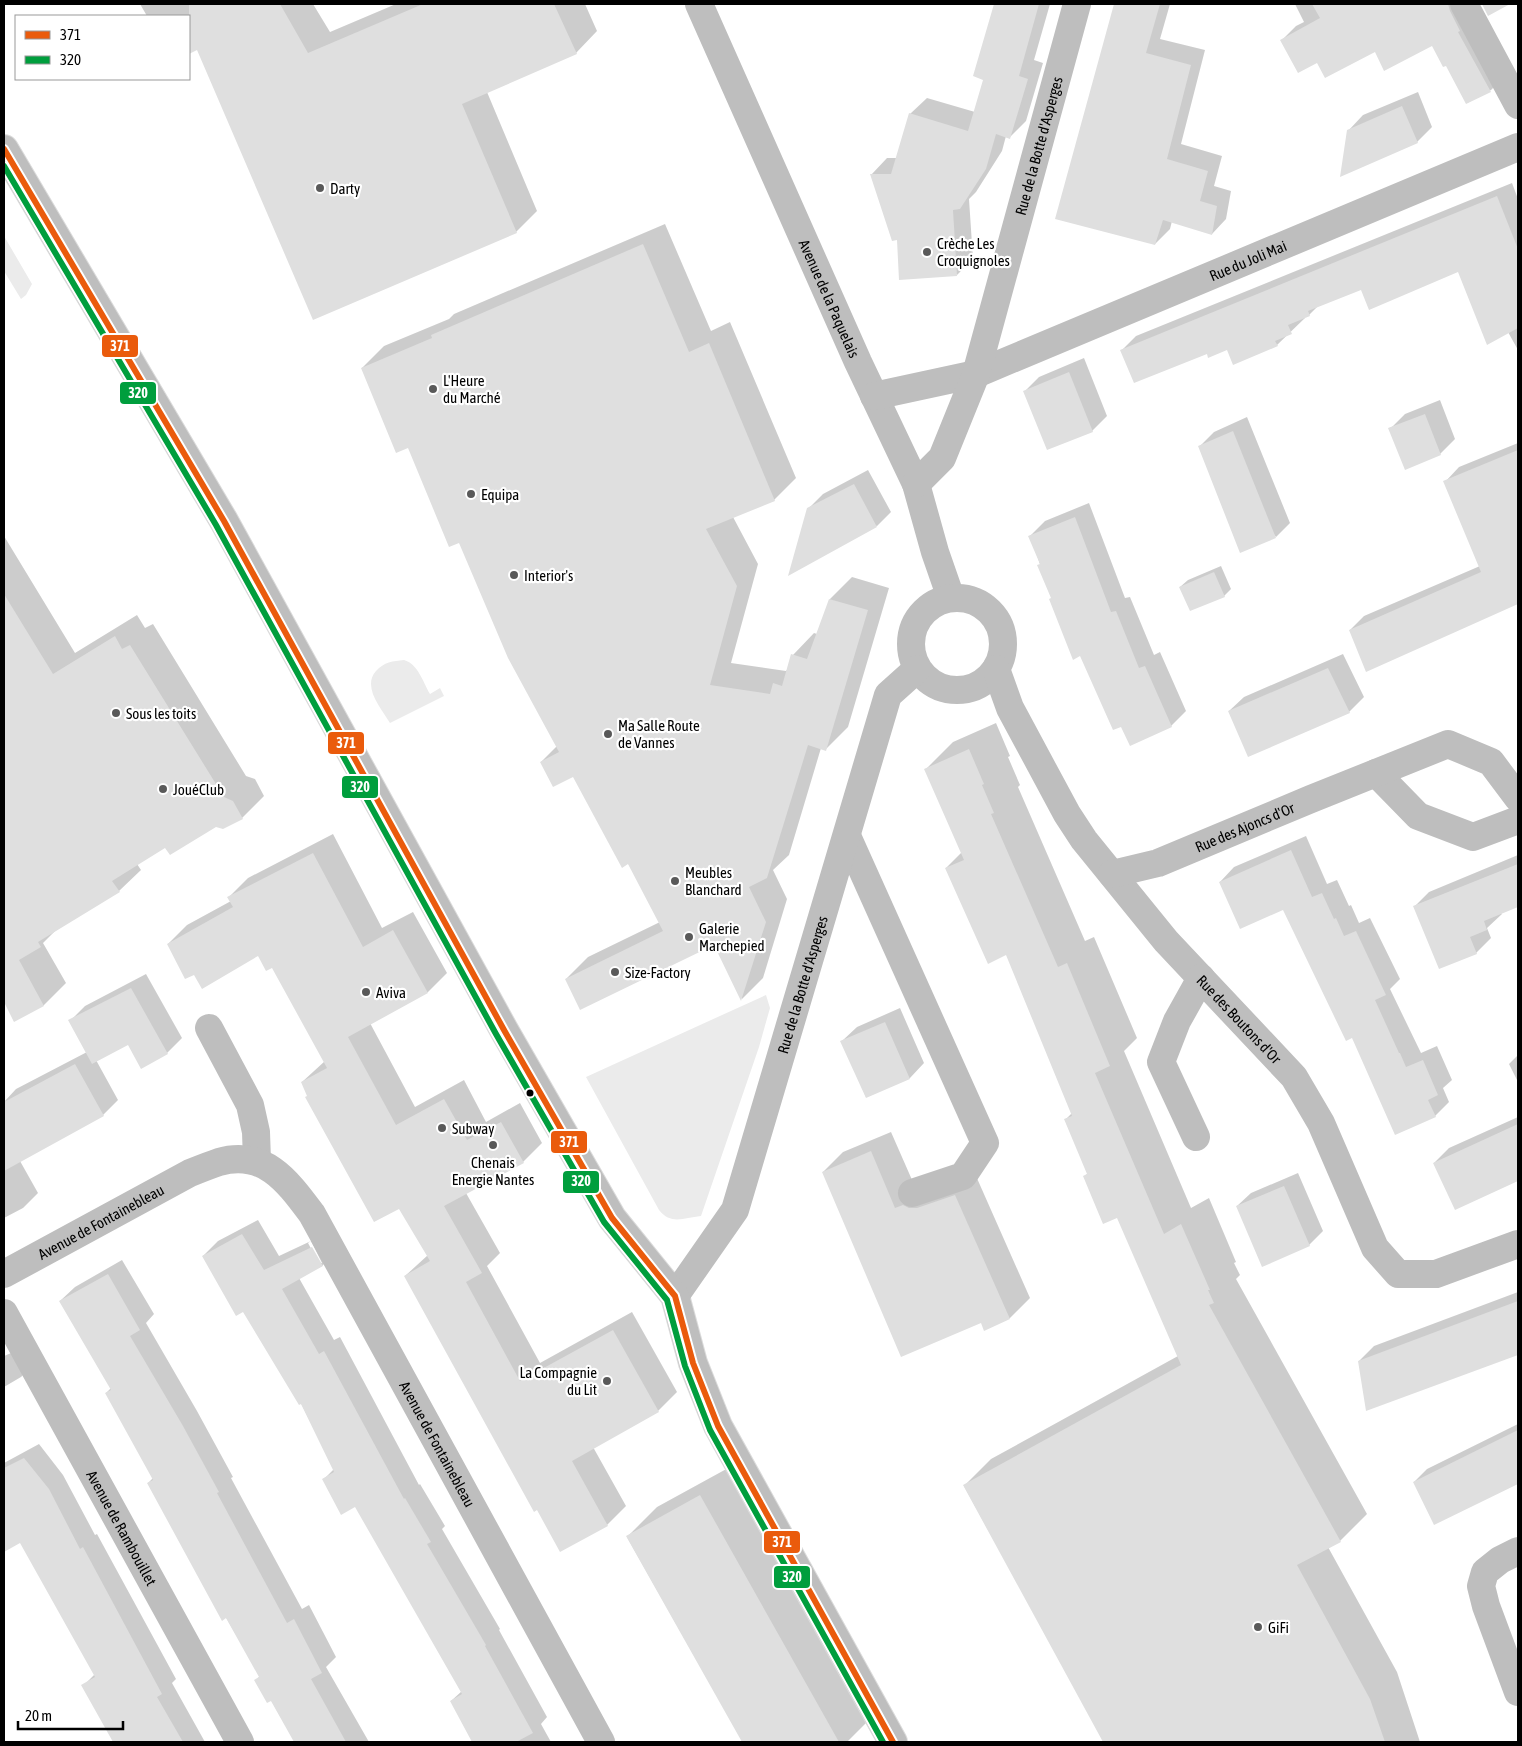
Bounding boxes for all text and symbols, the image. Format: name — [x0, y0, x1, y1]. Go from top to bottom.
legend — [15, 15, 190, 80]
text: 371 — [60, 26, 81, 43]
text: 320 — [60, 51, 81, 68]
street label: Rue de la Botte d'Asperges — [1011, 75, 1065, 217]
place label: Darty — [330, 180, 360, 197]
marker: Darty — [314, 182, 326, 194]
place label: Crèche Les Croquignoles — [937, 235, 1010, 269]
street label: Avenue de la Paquelais — [796, 237, 863, 360]
street label: Rue du Joli Mai — [1207, 237, 1289, 284]
marker: Crèche Les Croquignoles — [921, 246, 933, 258]
line badge: 371 — [101, 334, 139, 358]
text: 371 — [110, 338, 130, 354]
place label: L'Heure du Marché — [443, 372, 501, 406]
line badge: 320 — [119, 381, 157, 405]
marker: L'Heure du Marché — [427, 383, 439, 395]
text: 320 — [128, 385, 148, 401]
place label: Equipa — [481, 486, 519, 503]
marker: Equipa — [465, 488, 477, 500]
place label: Interior's — [524, 567, 573, 584]
marker: Interior's — [508, 569, 520, 581]
place label: Sous les toits — [126, 705, 196, 722]
marker: Sous les toits — [110, 707, 122, 719]
place label: Ma Salle Route de Vannes — [618, 717, 700, 751]
marker: Ma Salle Route de Vannes — [602, 728, 614, 740]
line badge: 371 — [327, 731, 365, 755]
text: 371 — [336, 735, 356, 751]
line badge: 320 — [341, 775, 379, 799]
text: 320 — [350, 779, 370, 795]
place label: JouéClub — [173, 781, 224, 798]
marker: JouéClub — [157, 783, 169, 795]
street label: Rue des Ajoncs d'Or — [1192, 798, 1297, 855]
place label: Meubles Blanchard — [685, 864, 742, 898]
marker: Meubles Blanchard — [669, 875, 681, 887]
street label: Rue de la Botte d'Asperges — [774, 914, 830, 1055]
place label: Galerie Marchepied — [699, 920, 765, 954]
marker: Galerie Marchepied — [683, 931, 695, 943]
place label: Size-Factory — [625, 964, 691, 981]
marker: Size-Factory — [609, 966, 621, 978]
street label: Rue des Boutons d'Or — [1194, 971, 1285, 1067]
place label: Aviva — [376, 984, 406, 1001]
marker: Aviva — [360, 986, 372, 998]
unlabelled marker — [525, 1088, 535, 1098]
place label: Subway — [452, 1120, 494, 1137]
marker: Subway — [436, 1122, 448, 1134]
line badge: 371 — [550, 1130, 588, 1154]
text: 371 — [559, 1134, 579, 1150]
marker: Chenais Energie Nantes — [487, 1139, 499, 1151]
place label: Chenais Energie Nantes — [452, 1154, 534, 1188]
line badge: 320 — [562, 1170, 600, 1194]
text: 320 — [571, 1173, 591, 1189]
street label: Avenue de Fontainebleau — [35, 1181, 166, 1263]
place label: La Compagnie du Lit — [519, 1364, 597, 1398]
marker: La Compagnie du Lit — [601, 1375, 613, 1387]
street label: Avenue de Fontainebleau — [397, 1378, 479, 1510]
street label: Avenue de Rambouillet — [84, 1467, 161, 1588]
line badge: 371 — [763, 1530, 801, 1554]
text: 371 — [772, 1534, 792, 1550]
line badge: 320 — [773, 1565, 811, 1589]
text: 320 — [782, 1569, 802, 1585]
place label: GiFi — [1268, 1619, 1289, 1636]
marker: GiFi — [1252, 1621, 1264, 1633]
scale bar — [18, 1698, 122, 1730]
text: 20 m — [25, 1707, 52, 1724]

